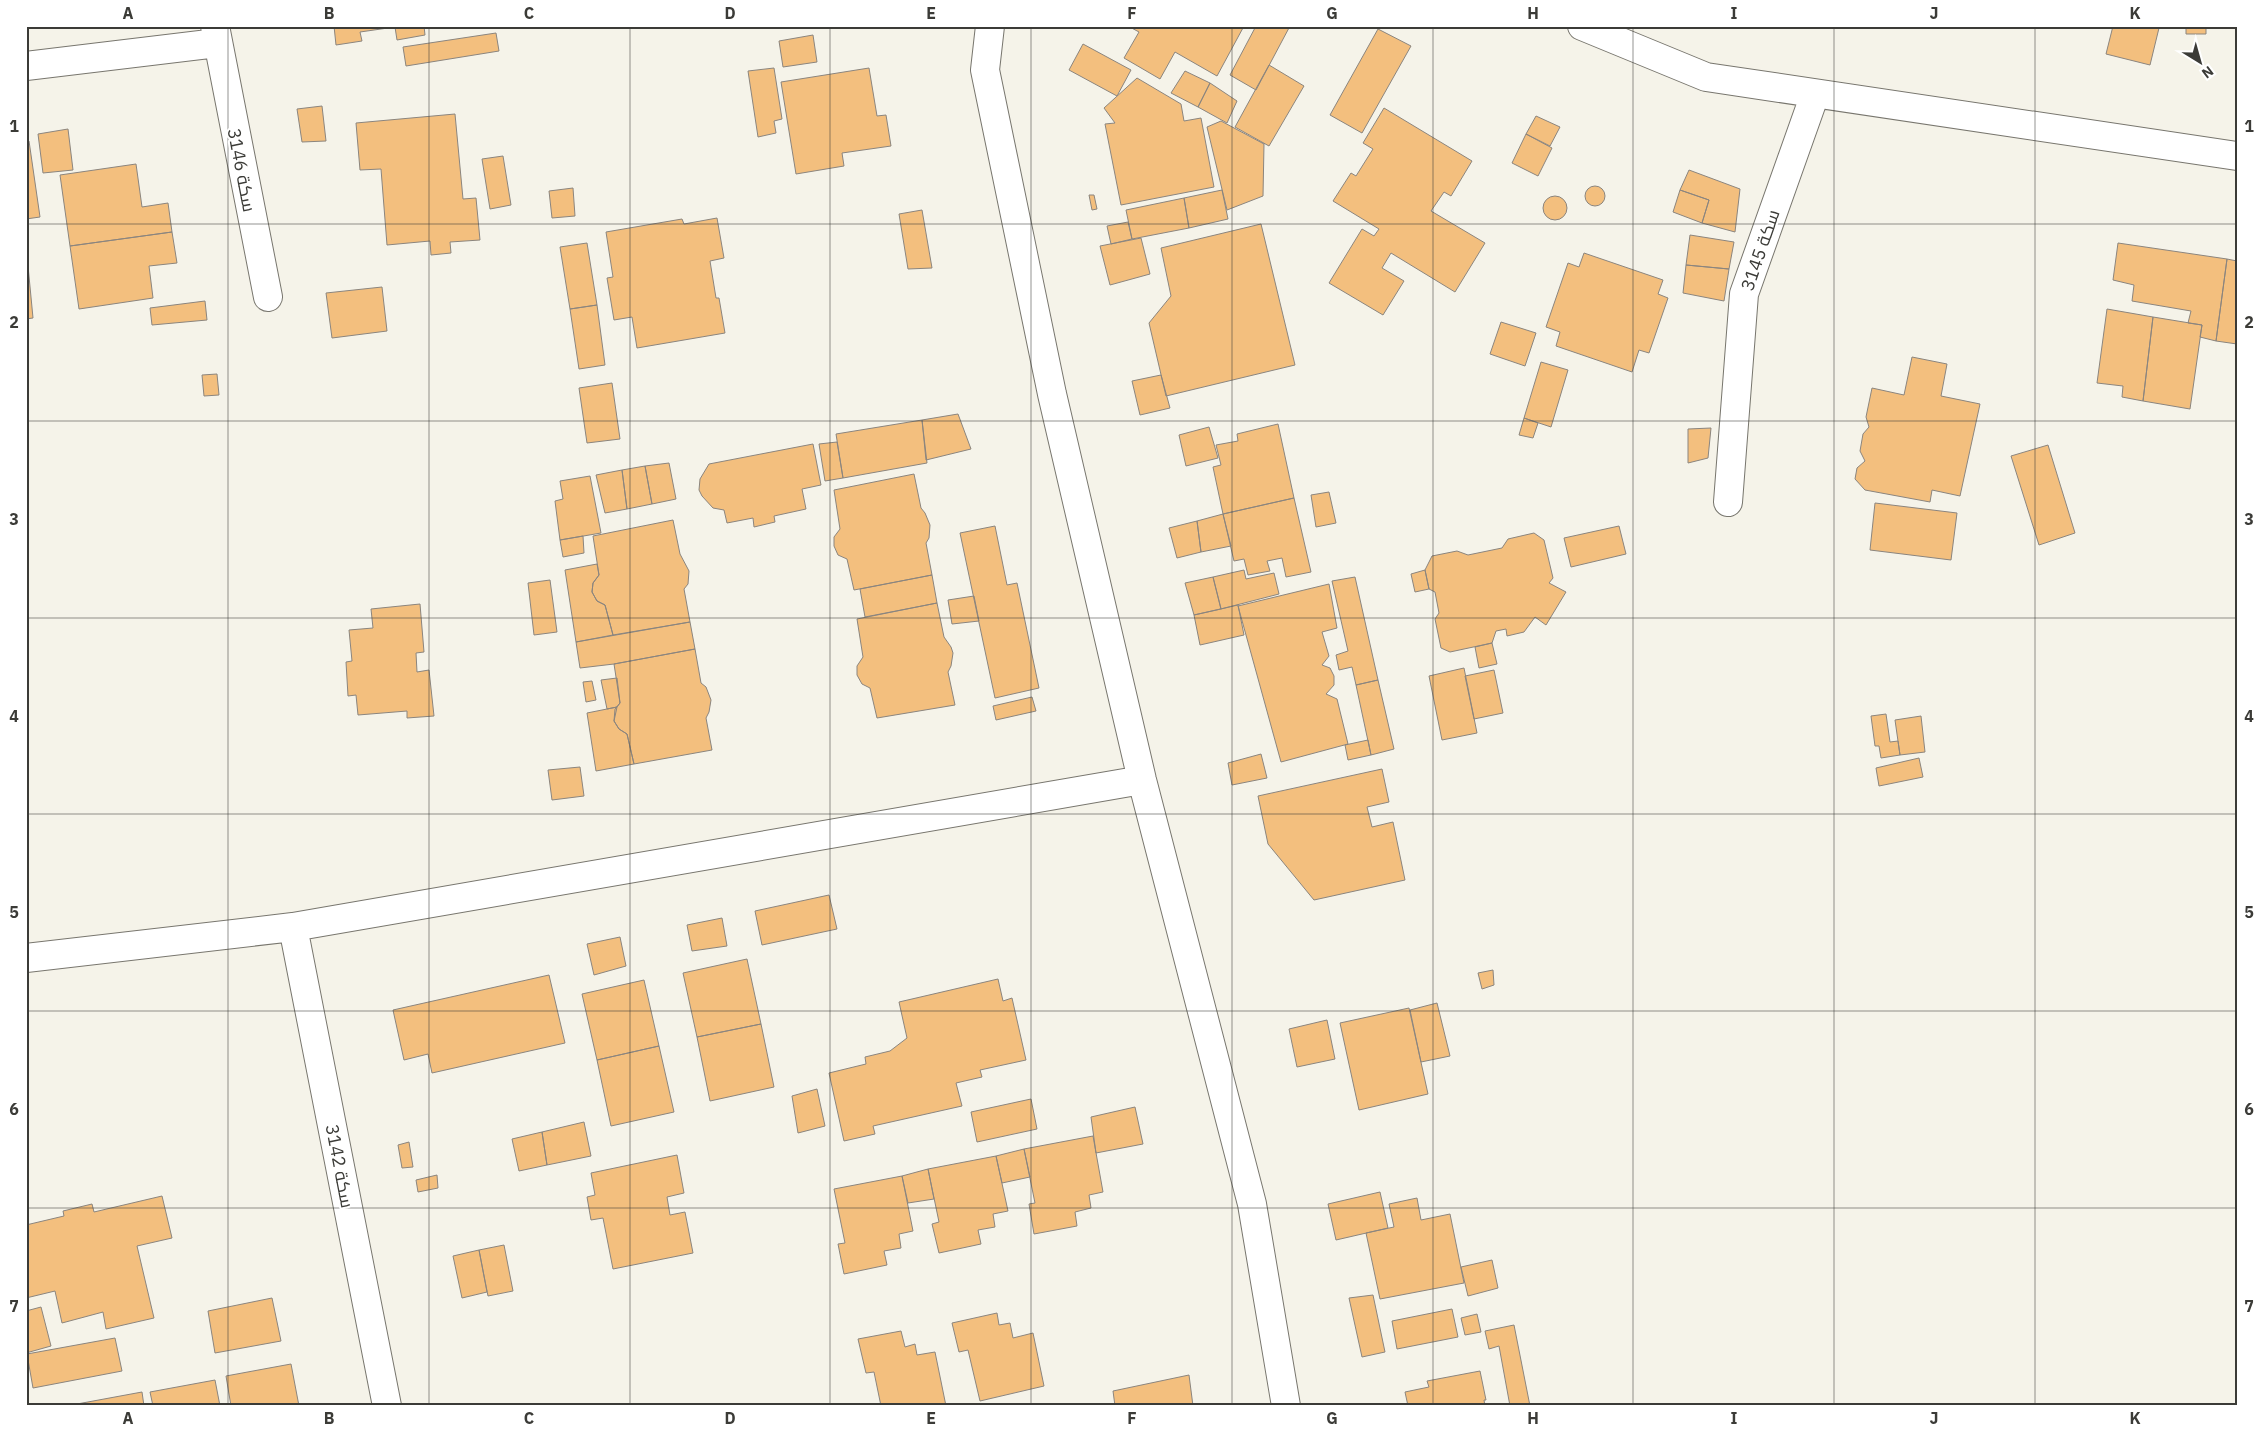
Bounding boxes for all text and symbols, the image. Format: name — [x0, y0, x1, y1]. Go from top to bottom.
text: A — [123, 3, 134, 23]
text: B — [324, 3, 335, 23]
text: C — [524, 3, 534, 23]
text: D — [724, 3, 736, 23]
text: E — [926, 3, 936, 23]
text: F — [1127, 3, 1137, 23]
text: G — [1326, 3, 1338, 23]
text: H — [1527, 3, 1539, 23]
text: I — [1731, 3, 1738, 23]
text: J — [1930, 3, 1938, 23]
text: K — [2129, 3, 2141, 23]
north arrow — [2176, 38, 2226, 88]
text: N — [2198, 62, 2217, 83]
text: 1 — [9, 116, 19, 136]
text: 1 — [2244, 116, 2254, 136]
street label: سكة 3146 — [223, 126, 261, 214]
street label: سكة 3145 — [1735, 206, 1785, 294]
text: 2 — [9, 312, 19, 332]
text: 2 — [2244, 312, 2254, 332]
text: 3 — [9, 509, 19, 529]
text: 3 — [2244, 509, 2254, 529]
text: 4 — [9, 706, 19, 726]
text: 4 — [2244, 706, 2254, 726]
text: 5 — [9, 902, 19, 922]
text: 5 — [2244, 902, 2254, 922]
text: 6 — [9, 1099, 19, 1119]
text: 6 — [2244, 1099, 2254, 1119]
street label: سكة 3142 — [321, 1122, 359, 1210]
text: 7 — [9, 1296, 19, 1316]
text: 7 — [2244, 1296, 2254, 1316]
text: A — [123, 1408, 134, 1428]
text: B — [324, 1408, 335, 1428]
text: C — [524, 1408, 534, 1428]
text: D — [724, 1408, 736, 1428]
text: E — [926, 1408, 936, 1428]
text: F — [1127, 1408, 1137, 1428]
text: G — [1326, 1408, 1338, 1428]
text: H — [1527, 1408, 1539, 1428]
text: I — [1731, 1408, 1738, 1428]
text: J — [1930, 1408, 1938, 1428]
text: K — [2129, 1408, 2141, 1428]

